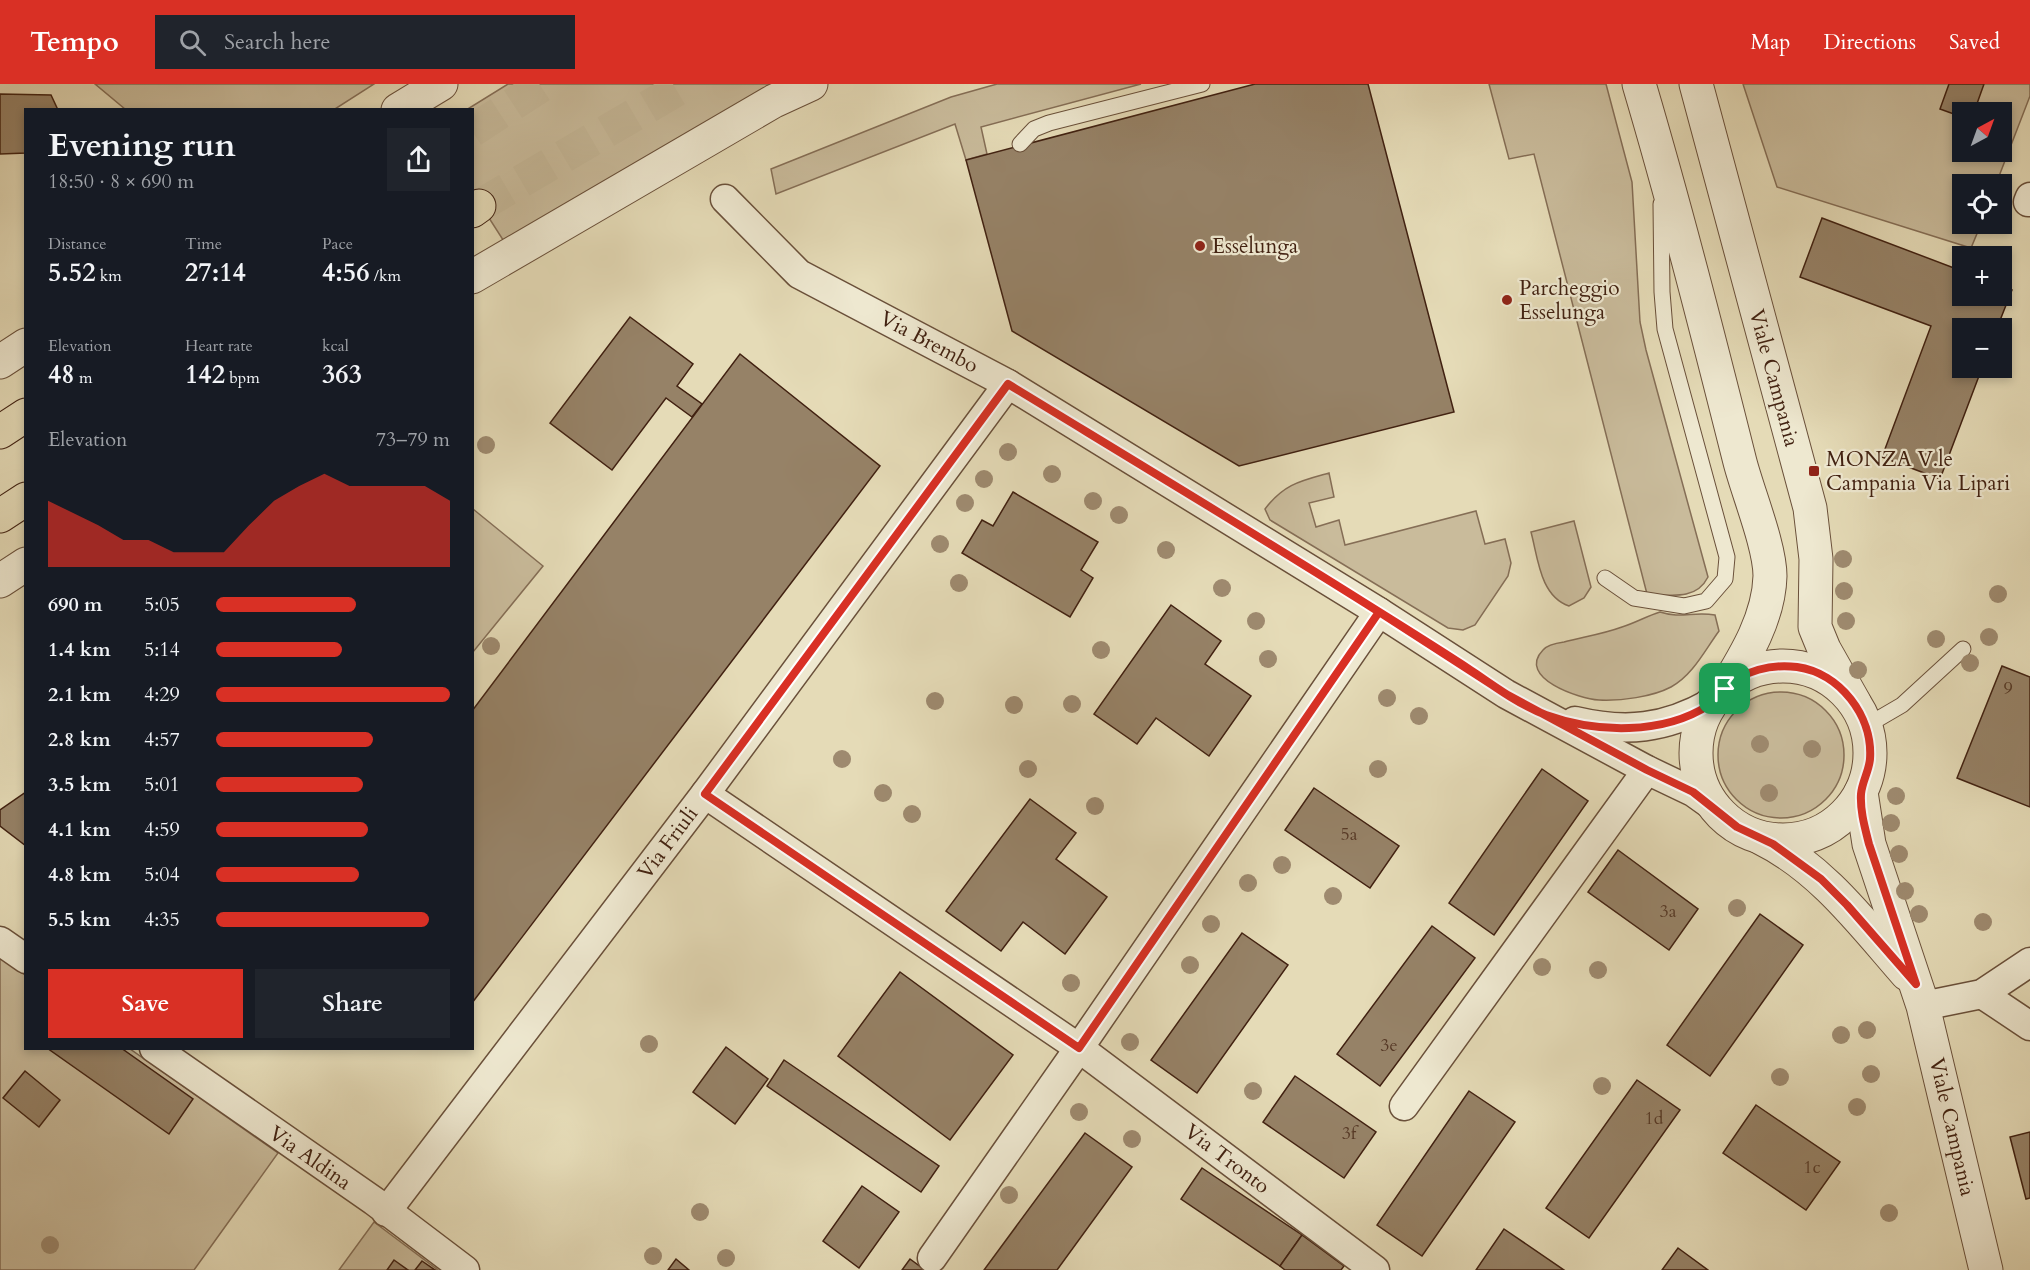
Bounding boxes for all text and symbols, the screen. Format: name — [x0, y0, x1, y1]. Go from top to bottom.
search box — [155, 15, 575, 69]
text: Tempo — [30, 23, 119, 61]
icon: search — [176, 26, 209, 59]
text: Search here — [224, 27, 331, 57]
text: Map — [1750, 28, 1790, 57]
text: Directions — [1823, 28, 1916, 57]
text: Saved — [1949, 28, 2000, 57]
north arrow — [1952, 102, 2012, 162]
map controls — [1952, 102, 2012, 378]
text: Evening run — [48, 123, 236, 168]
button: share — [387, 128, 450, 191]
text: 18:50 · 8 × 690 m — [48, 168, 194, 195]
button: locate — [1952, 174, 2012, 234]
place label: Esselunga — [1212, 232, 1298, 261]
text: Distance — [48, 233, 106, 255]
text: Time — [185, 233, 222, 255]
text: Pace — [322, 233, 353, 255]
marker: Esselunga — [1193, 239, 1207, 253]
button: + — [1952, 246, 2012, 306]
text: 5.52 — [48, 255, 96, 290]
text: 27:14 — [185, 255, 246, 290]
text: 4:56 — [322, 255, 370, 290]
text: km — [96, 265, 122, 287]
text: /km — [370, 265, 401, 287]
place label: Parcheggio Esselunga — [1519, 274, 1620, 327]
marker: Parcheggio Esselunga — [1500, 293, 1514, 307]
street label: Via Brembo — [875, 304, 983, 380]
street label: Viale Campania — [1742, 306, 1806, 450]
button: − — [1952, 318, 2012, 378]
text: Elevation — [48, 335, 112, 357]
text: Heart rate — [185, 335, 253, 357]
text: kcal — [322, 335, 349, 357]
text: 48 — [48, 357, 75, 392]
text: 142 — [185, 357, 225, 392]
text: 363 — [322, 357, 362, 392]
text: m — [75, 367, 92, 389]
text: bpm — [225, 367, 260, 389]
text: Elevation — [48, 426, 127, 453]
text: 73–79 m — [376, 426, 450, 453]
place label: MONZA V.le Campania Via Lipari — [1826, 445, 2010, 498]
marker: MONZA V.le Campania Via Lipari — [1807, 464, 1821, 478]
text: 690 m — [48, 591, 103, 618]
text: 5:05 — [144, 591, 180, 618]
text: 1.4 km — [48, 636, 111, 663]
text: 5:14 — [144, 636, 180, 663]
pin — [1699, 663, 1750, 714]
icon: arrive — [1708, 672, 1741, 705]
house number: 9 — [2003, 676, 2013, 701]
text: 2.1 km — [48, 681, 111, 708]
text: 4:29 — [144, 681, 180, 708]
text: 2.8 km — [48, 726, 111, 753]
text: 4:57 — [144, 726, 180, 753]
text: 3.5 km — [48, 771, 111, 798]
text: 5:01 — [144, 771, 180, 798]
street label: Via Friuli — [631, 801, 705, 885]
text: 4.1 km — [48, 816, 111, 843]
text: 4:59 — [144, 816, 180, 843]
house number: 5a — [1341, 822, 1358, 847]
text: 4.8 km — [48, 861, 111, 888]
text: 5:04 — [144, 861, 180, 888]
house number: 3a — [1660, 899, 1677, 924]
text: 5.5 km — [48, 906, 111, 933]
text: 4:35 — [144, 906, 180, 933]
button: Save — [48, 969, 243, 1038]
button: Share — [255, 969, 450, 1038]
house number: 3e — [1380, 1033, 1398, 1058]
street label: Viale Campania — [1922, 1055, 1982, 1199]
house number: 1d — [1645, 1106, 1664, 1131]
street label: Via Tronto — [1178, 1117, 1276, 1201]
street label: Via Aldina — [263, 1119, 357, 1197]
house number: 3f — [1342, 1121, 1360, 1146]
house number: 1c — [1803, 1155, 1821, 1180]

